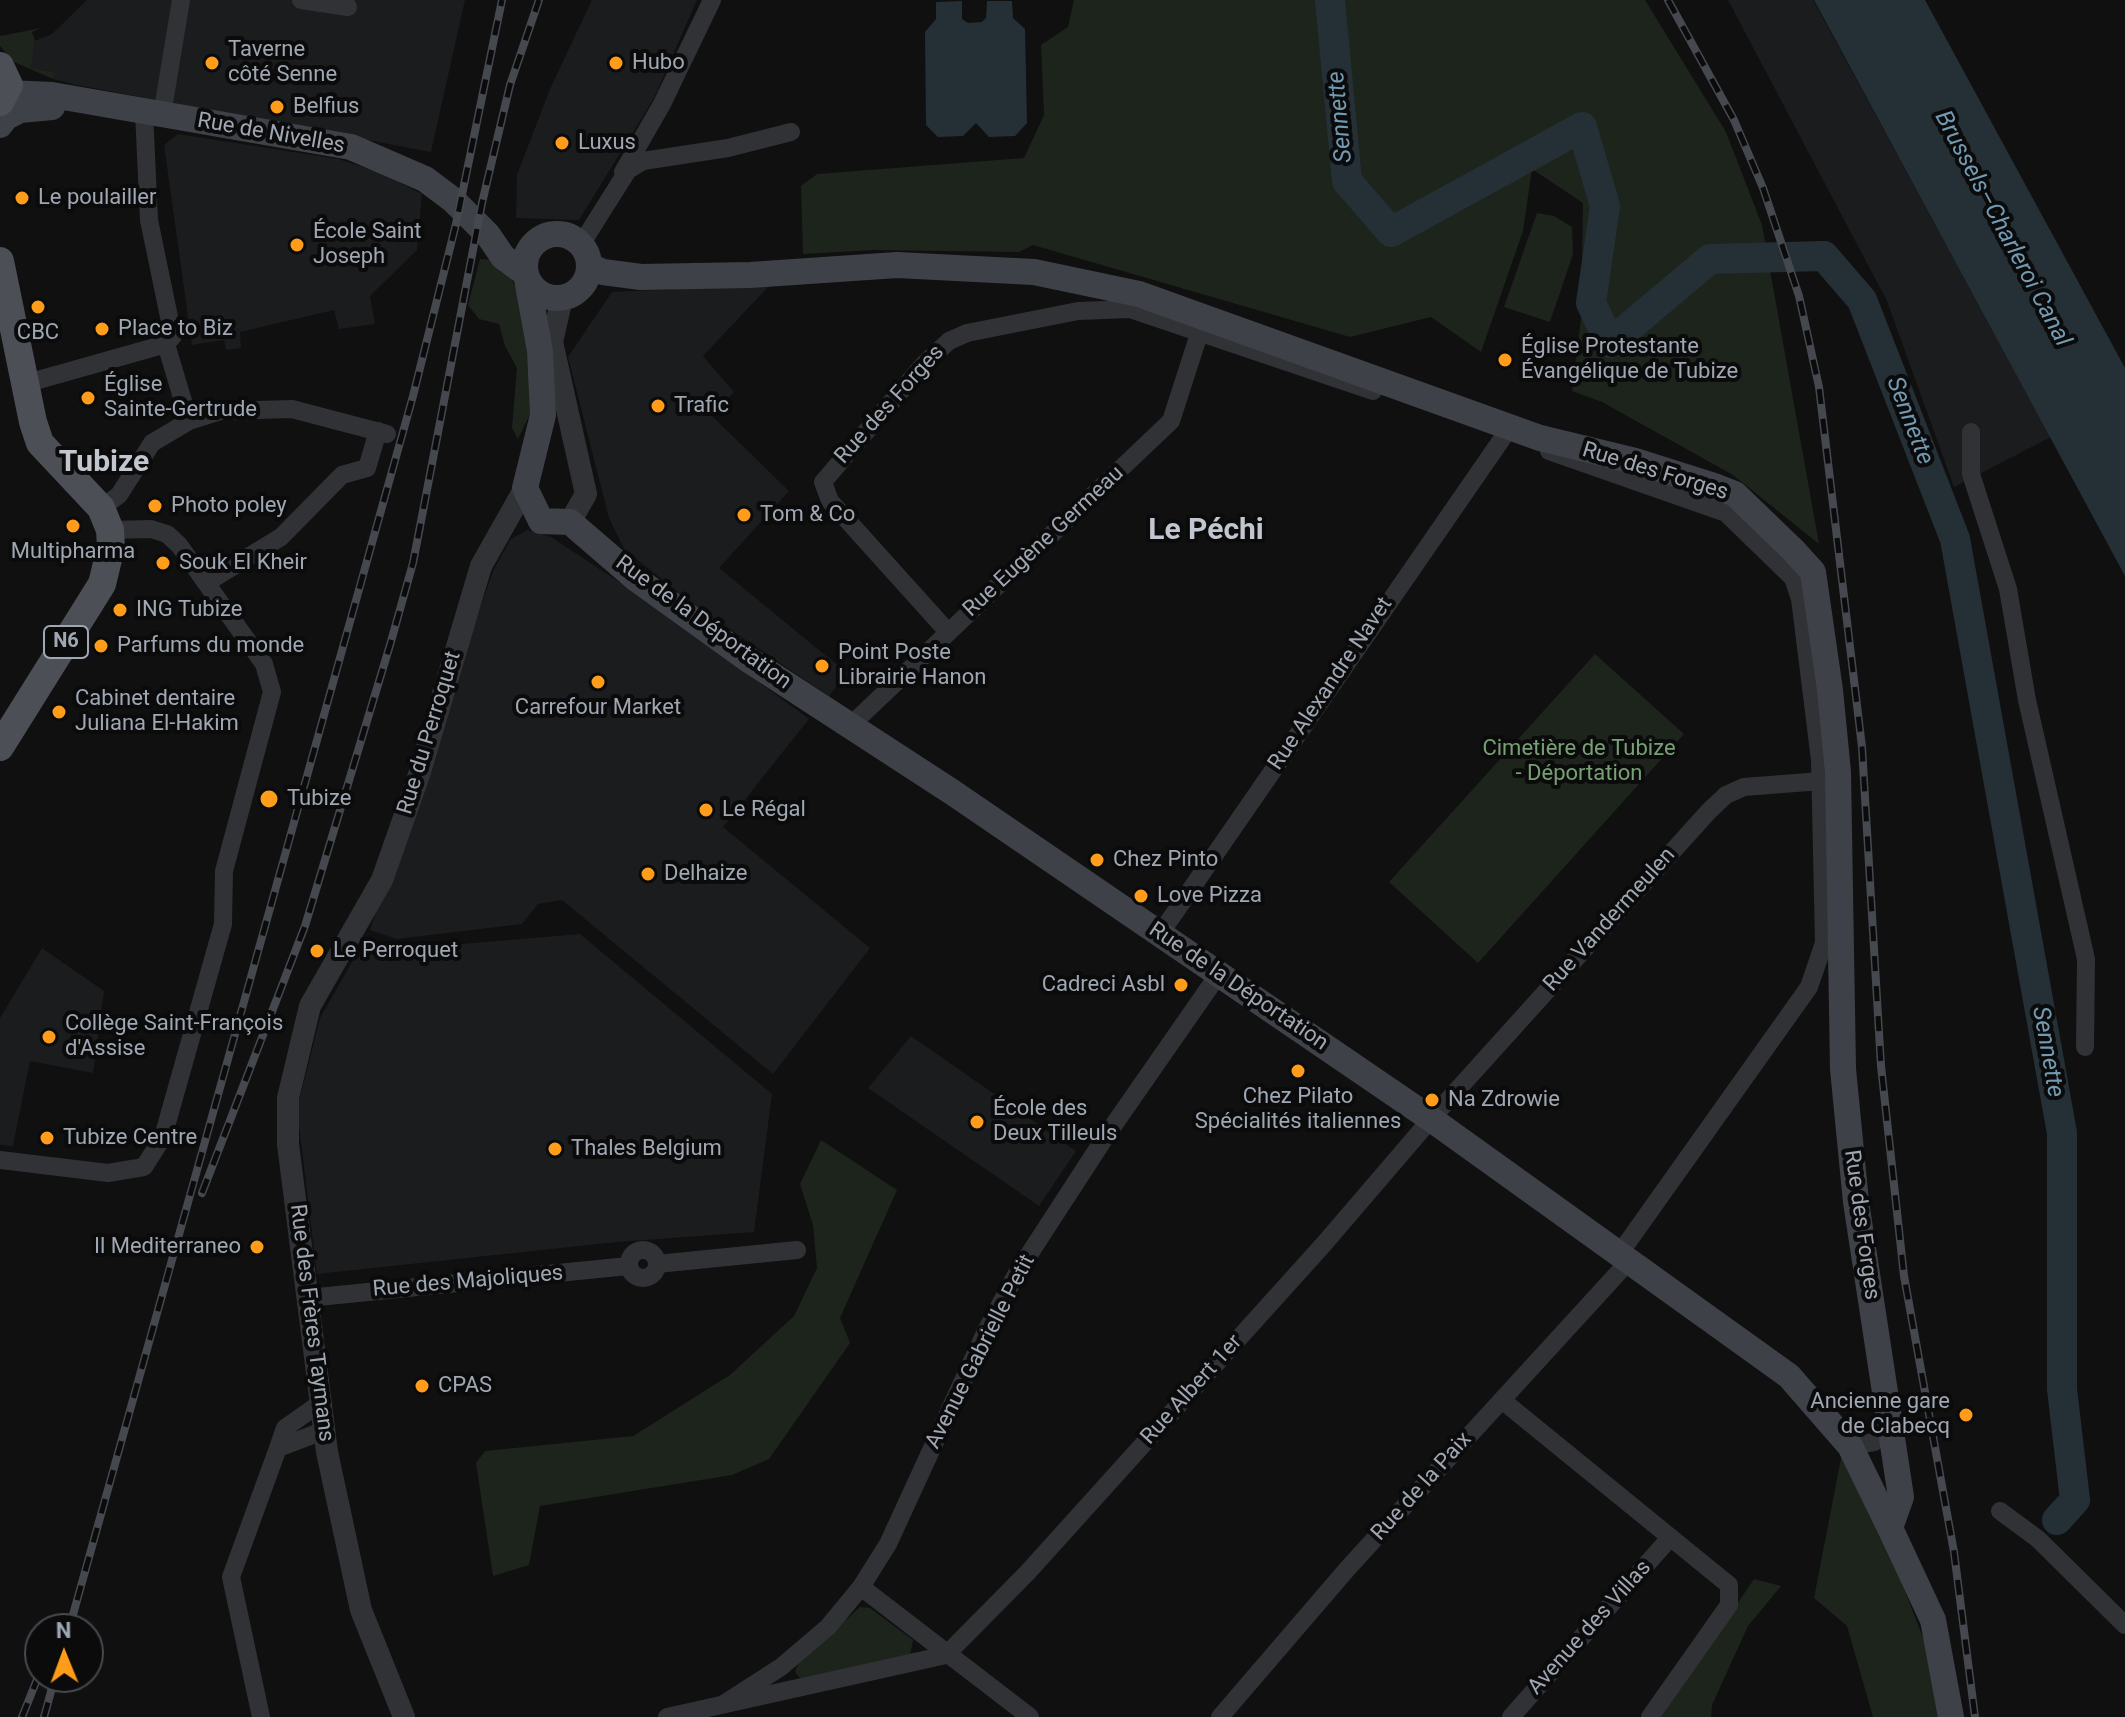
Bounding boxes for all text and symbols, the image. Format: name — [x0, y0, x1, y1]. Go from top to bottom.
place label: Taverne côté Senne — [228, 37, 337, 88]
place label: Hubo — [632, 50, 685, 76]
marker: Taverne côté Senne — [203, 54, 221, 72]
marker: Hubo — [607, 54, 625, 72]
water label: Sennette — [1323, 70, 1359, 164]
place label: Belfius — [293, 94, 359, 120]
marker: Belfius — [268, 98, 286, 116]
water label: Brussels–Charleroi Canal — [1928, 106, 2076, 352]
street label: Rue de Nivelles — [195, 108, 347, 160]
place label: Luxus — [578, 130, 636, 156]
marker: Luxus — [553, 134, 571, 152]
place label: Le poulailler — [38, 185, 156, 211]
marker: Le poulailler — [13, 189, 31, 207]
place label: École Saint Joseph — [313, 219, 422, 270]
marker: École Saint Joseph — [288, 236, 306, 254]
marker: CBC — [29, 298, 47, 316]
place label: Place to Biz — [118, 316, 233, 342]
place label: CBC — [17, 320, 59, 346]
marker: Place to Biz — [93, 320, 111, 338]
place label: Église Protestante Évangélique de Tubize — [1521, 334, 1738, 386]
street label: Rue des Forges — [830, 340, 950, 470]
marker: Église Protestante Évangélique de Tubize — [1496, 351, 1514, 369]
place label: Église Sainte-Gertrude — [104, 372, 257, 424]
water label: Sennette — [1879, 373, 1939, 469]
marker: Église Sainte-Gertrude — [79, 389, 97, 407]
place label: Trafic — [674, 393, 729, 419]
marker: Trafic — [649, 397, 667, 415]
street label: Rue des Forges — [1579, 437, 1731, 507]
district label: Tubize — [59, 445, 149, 481]
street label: Rue Eugène Germeau — [958, 461, 1130, 623]
place label: Photo poley — [171, 493, 287, 519]
marker: Photo poley — [146, 497, 164, 515]
place label: Tom & Co — [760, 502, 855, 528]
marker: Tom & Co — [735, 506, 753, 524]
district label: Le Péchi — [1148, 513, 1264, 549]
marker: Multipharma — [64, 517, 82, 535]
place label: Multipharma — [11, 539, 135, 565]
place label: Souk El Kheir — [179, 550, 307, 576]
street label: Rue de la Déportation — [610, 550, 796, 696]
marker: Souk El Kheir — [154, 554, 172, 572]
street label: Rue Alexandre Navet — [1263, 593, 1399, 775]
place label: ING Tubize — [136, 597, 242, 623]
marker: ING Tubize — [111, 601, 129, 619]
road number: N6 — [44, 626, 88, 658]
place label: Parfums du monde — [117, 633, 304, 659]
marker: Parfums du monde — [92, 637, 110, 655]
place label: Point Poste Librairie Hanon — [838, 640, 986, 692]
street label: Rue du Perroquet — [393, 648, 467, 818]
marker: Point Poste Librairie Hanon — [813, 657, 831, 675]
marker: Carrefour Market — [589, 673, 607, 691]
place label: Cabinet dentaire Juliana El-Hakim — [75, 686, 239, 738]
place label: Carrefour Market — [515, 695, 681, 721]
marker: Cabinet dentaire Juliana El-Hakim — [50, 703, 68, 721]
park label: Cimetière de Tubize - Déportation — [1482, 736, 1676, 788]
place label: Tubize — [287, 786, 351, 812]
marker: Tubize — [258, 788, 280, 810]
place label: Le Régal — [722, 797, 806, 823]
marker: Le Régal — [697, 801, 715, 819]
street label: Rue Vandermeulen — [1539, 843, 1681, 997]
place label: Chez Pinto — [1113, 847, 1218, 873]
marker: Chez Pinto — [1088, 851, 1106, 869]
place label: Delhaize — [664, 861, 747, 887]
marker: Delhaize — [639, 865, 657, 883]
place label: Love Pizza — [1157, 883, 1262, 909]
marker: Love Pizza — [1132, 887, 1150, 905]
street label: Rue de la Déportation — [1143, 917, 1333, 1057]
place label: Le Perroquet — [333, 938, 458, 964]
marker: Le Perroquet — [308, 942, 326, 960]
place label: Cadreci Asbl — [1042, 972, 1165, 998]
marker: Cadreci Asbl — [1172, 976, 1190, 994]
water label: Sennette — [2025, 1004, 2069, 1100]
place label: Collège Saint-François d'Assise — [65, 1011, 283, 1062]
marker: Collège Saint-François d'Assise — [40, 1028, 58, 1046]
marker: Chez Pilato Spécialités italiennes — [1289, 1062, 1307, 1080]
place label: Chez Pilato Spécialités italiennes — [1195, 1084, 1401, 1136]
place label: Na Zdrowie — [1448, 1087, 1560, 1113]
marker: Na Zdrowie — [1423, 1091, 1441, 1109]
place label: École des Deux Tilleuls — [993, 1096, 1117, 1148]
marker: École des Deux Tilleuls — [968, 1113, 986, 1131]
place label: Tubize Centre — [63, 1125, 197, 1151]
marker: Tubize Centre — [38, 1129, 56, 1147]
place label: Thales Belgium — [571, 1136, 722, 1162]
marker: Thales Belgium — [546, 1140, 564, 1158]
street label: Rue des Forges — [1837, 1148, 1885, 1302]
street label: Rue des Frères Taymans — [283, 1203, 339, 1443]
place label: Il Mediterraneo — [94, 1234, 241, 1260]
marker: Il Mediterraneo — [248, 1238, 266, 1256]
street label: Avenue Gabrielle Petit — [921, 1251, 1041, 1453]
street label: Rue des Majoliques — [372, 1261, 564, 1303]
street label: Rue Albert 1er — [1136, 1330, 1248, 1450]
place label: CPAS — [438, 1373, 492, 1399]
marker: CPAS — [413, 1377, 431, 1395]
place label: Ancienne gare de Clabecq — [1810, 1389, 1950, 1440]
marker: Ancienne gare de Clabecq — [1957, 1406, 1975, 1424]
street label: Rue de la Paix — [1366, 1427, 1478, 1547]
street label: Avenue des Villas — [1523, 1555, 1657, 1701]
north arrow — [24, 1613, 104, 1693]
text: N — [56, 1618, 72, 1643]

